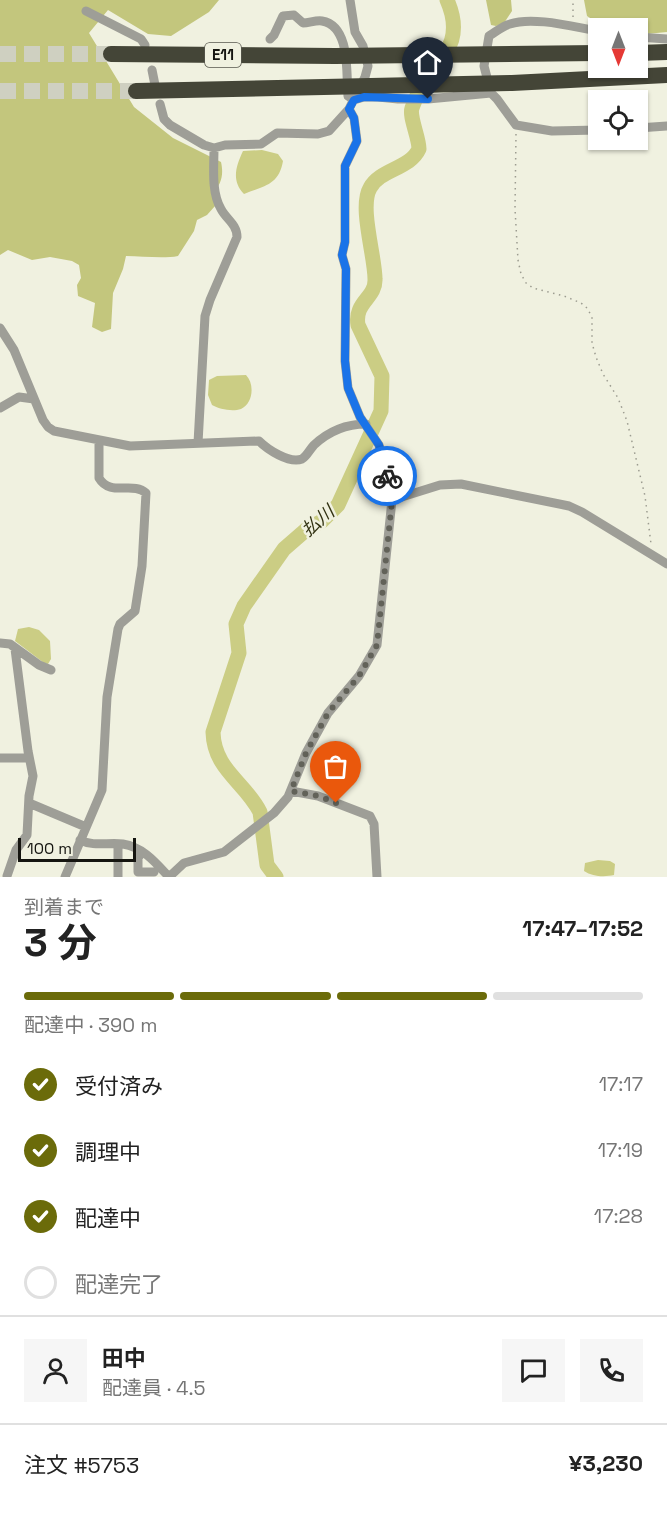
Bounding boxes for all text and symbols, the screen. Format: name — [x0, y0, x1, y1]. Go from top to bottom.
north arrow — [588, 18, 648, 78]
map controls — [588, 18, 648, 150]
pin — [402, 37, 453, 99]
road number: E11 — [205, 43, 241, 67]
icon: home — [411, 46, 444, 79]
button: locate — [588, 90, 648, 150]
courier — [357, 446, 417, 506]
icon: bike — [371, 460, 404, 493]
water label: 払川 — [296, 499, 340, 541]
pin — [310, 741, 361, 803]
icon: bag — [319, 750, 352, 783]
scale bar — [18, 835, 136, 862]
text: 100 m — [27, 838, 72, 859]
text: 到着まで — [24, 894, 104, 920]
text: 17:47–17:52 — [522, 914, 643, 942]
text: 3 分 — [24, 918, 97, 967]
text: 配達中 · 390 m — [24, 1012, 158, 1038]
icon: check — [24, 1068, 57, 1101]
text: 17:17 — [599, 1071, 643, 1097]
text: 受付済み — [75, 1072, 163, 1100]
icon: check — [24, 1134, 57, 1167]
text: 17:19 — [598, 1137, 643, 1163]
text: 調理中 — [75, 1138, 141, 1166]
icon: check — [24, 1200, 57, 1233]
text: 17:28 — [594, 1203, 643, 1229]
text: 配達中 — [75, 1204, 141, 1232]
text: 配達完了 — [75, 1270, 163, 1298]
button: person — [24, 1339, 87, 1402]
button: chat — [502, 1339, 565, 1402]
button: phone — [580, 1339, 643, 1402]
text: 田中 — [102, 1344, 146, 1372]
text: 配達員 · 4.5 — [102, 1375, 206, 1401]
text: ¥3,230 — [569, 1449, 643, 1477]
text: 注文 #5753 — [24, 1451, 139, 1479]

